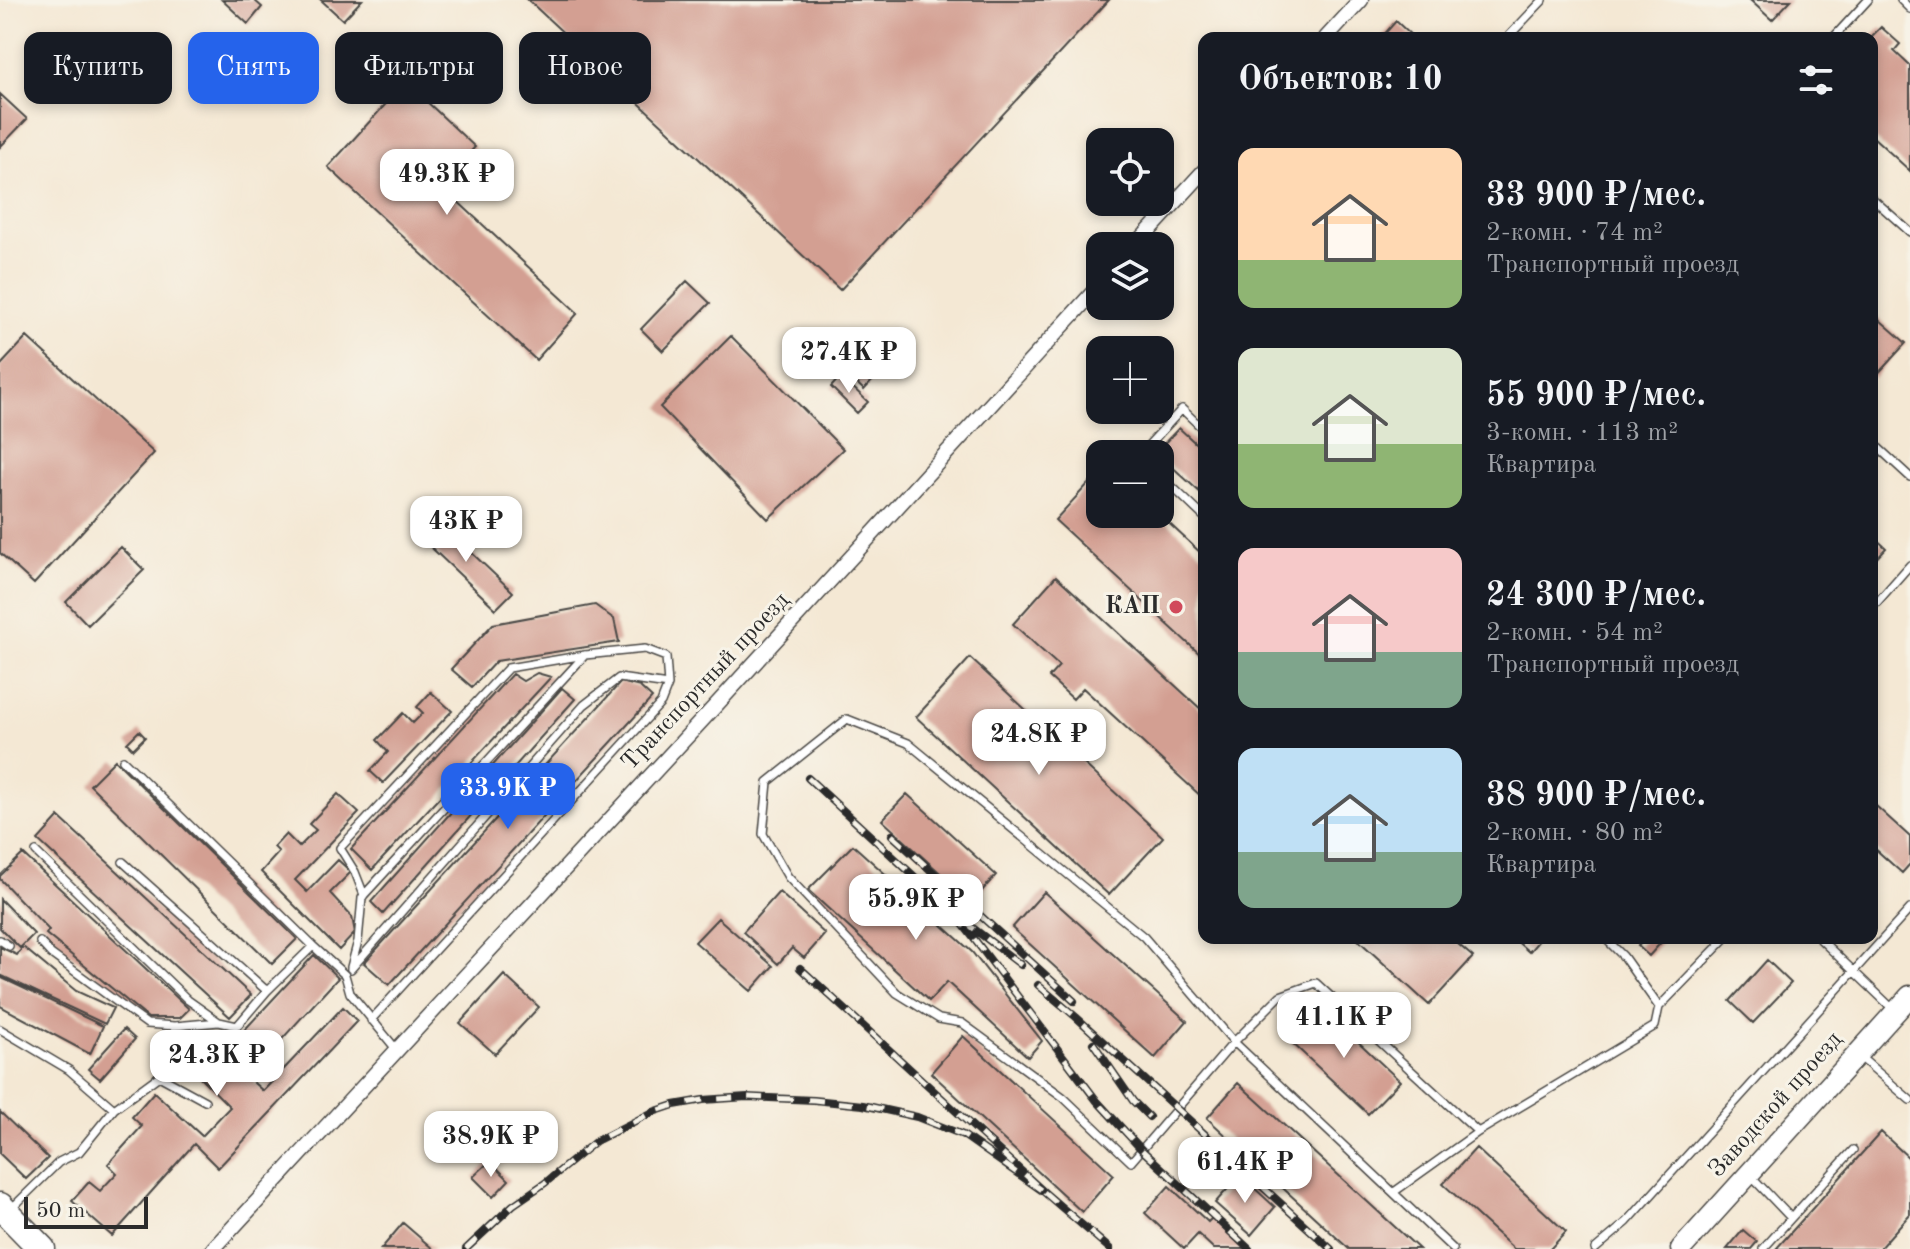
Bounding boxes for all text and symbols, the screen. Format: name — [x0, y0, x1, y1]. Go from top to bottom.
chip: Купить — [24, 32, 172, 104]
chip: Снять — [188, 32, 319, 104]
chip: Фильтры — [335, 32, 503, 104]
chip: Новое — [519, 32, 651, 104]
icon: filters — [1794, 58, 1838, 102]
text: Объектов: 10 — [1238, 63, 1442, 97]
map controls — [1086, 128, 1174, 528]
button: locate — [1086, 128, 1174, 216]
pin: 49.3K ₽ — [373, 149, 521, 217]
text: 49.3K ₽ — [398, 162, 496, 188]
text: 33 900 ₽/мес. — [1486, 179, 1706, 213]
icon: home — [1302, 180, 1398, 276]
text: 2-комн. · 74 m² — [1486, 220, 1663, 246]
button: layers — [1086, 232, 1174, 320]
text: Транспортный проезд — [1486, 252, 1739, 278]
pin: 27.4K ₽ — [775, 327, 923, 395]
button: + — [1086, 336, 1174, 424]
text: 27.4K ₽ — [800, 340, 898, 366]
text: 55 900 ₽/мес. — [1486, 379, 1706, 413]
icon: home — [1302, 380, 1398, 476]
text: 3-комн. · 113 m² — [1486, 420, 1678, 446]
button: − — [1086, 440, 1174, 528]
text: Квартира — [1486, 452, 1596, 478]
pin: 43K ₽ — [410, 496, 522, 564]
text: 43K ₽ — [428, 509, 504, 535]
text: 24 300 ₽/мес. — [1486, 579, 1706, 613]
icon: home — [1302, 580, 1398, 676]
street label: Транспортный проезд — [618, 588, 794, 775]
place label: КАП — [1105, 595, 1160, 619]
marker: КАП — [1167, 598, 1185, 616]
text: 2-комн. · 54 m² — [1486, 620, 1663, 646]
text: Транспортный проезд — [1486, 652, 1739, 678]
pin: 24.8K ₽ — [965, 709, 1113, 777]
text: 24.8K ₽ — [990, 722, 1088, 748]
pin: 33.9K ₽ — [434, 763, 582, 831]
text: 33.9K ₽ — [459, 776, 557, 802]
text: 38 900 ₽/мес. — [1486, 779, 1706, 813]
icon: home — [1302, 780, 1398, 876]
text: 2-комн. · 80 m² — [1486, 820, 1663, 846]
text: Квартира — [1486, 852, 1596, 878]
pin: 55.9K ₽ — [842, 874, 990, 942]
text: 55.9K ₽ — [867, 887, 965, 913]
pin: 41.1K ₽ — [1270, 992, 1418, 1060]
text: 41.1K ₽ — [1295, 1005, 1393, 1031]
street label: Заводской проезд — [1705, 1028, 1847, 1182]
pin: 24.3K ₽ — [143, 1030, 291, 1098]
text: 24.3K ₽ — [168, 1043, 266, 1069]
pin: 38.9K ₽ — [417, 1111, 565, 1179]
text: 38.9K ₽ — [442, 1124, 540, 1150]
pin: 61.4K ₽ — [1171, 1137, 1319, 1205]
text: 61.4K ₽ — [1196, 1150, 1294, 1176]
scale bar — [24, 1193, 148, 1229]
text: 50 m — [36, 1200, 85, 1222]

